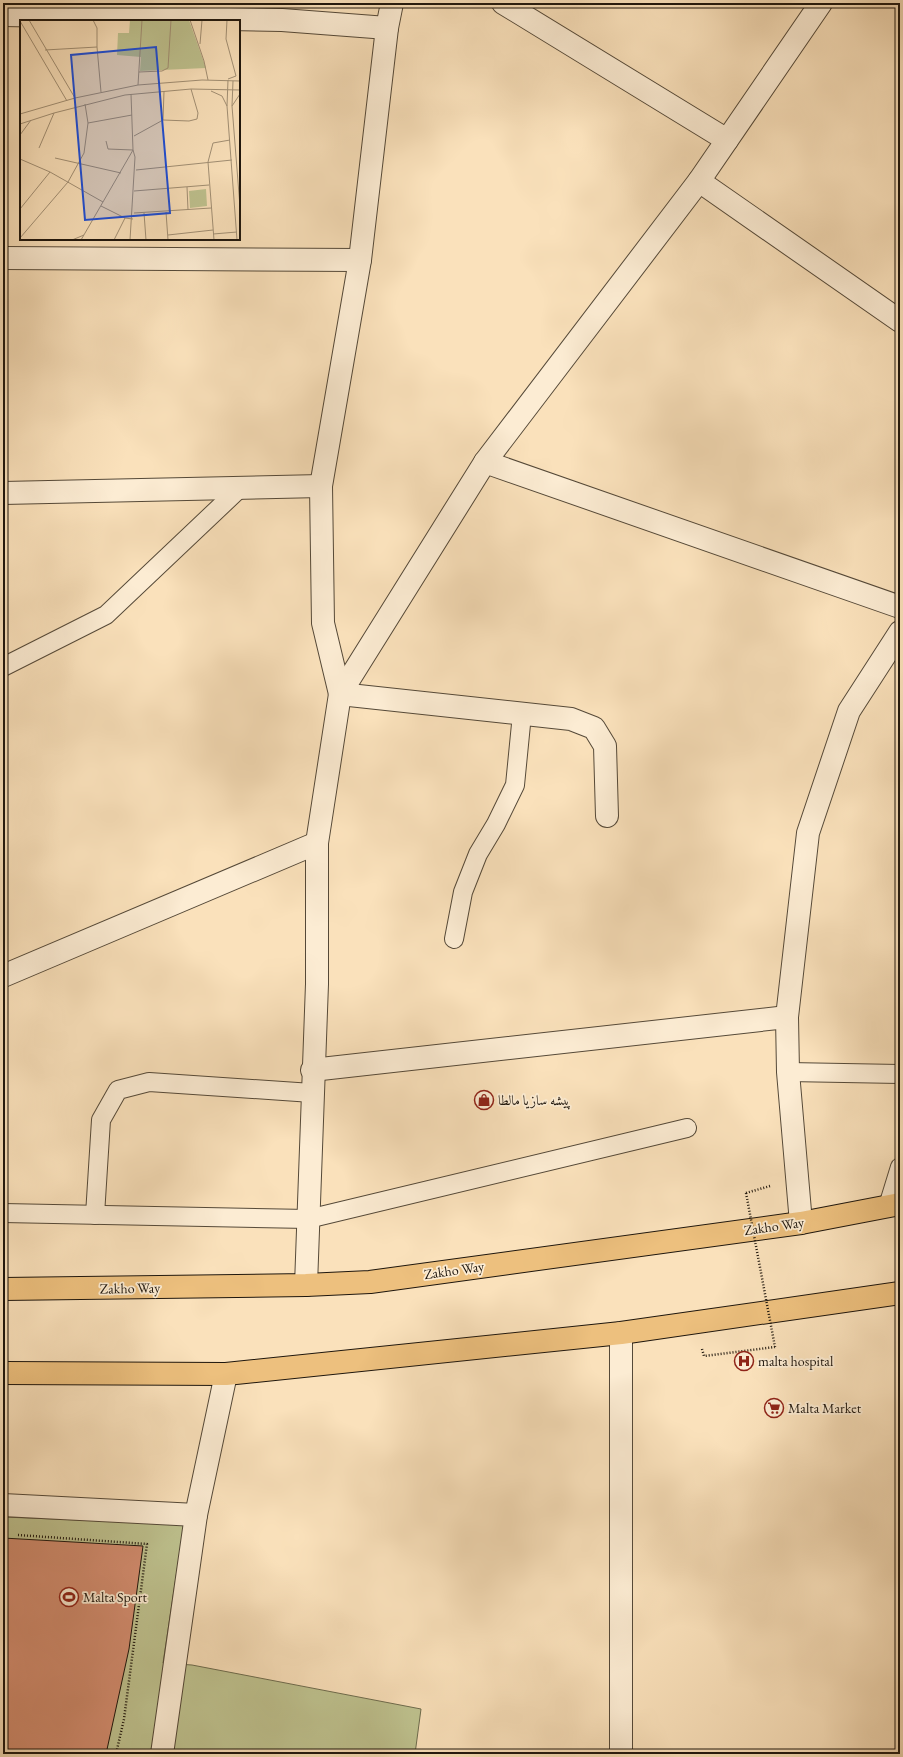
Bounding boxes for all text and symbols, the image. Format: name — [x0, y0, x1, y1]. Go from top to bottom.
inset map — [20, 20, 240, 240]
shop icon: پيشه سازيا مالطا — [473, 1089, 495, 1111]
place label: پيشه سازيا مالطا — [498, 1091, 571, 1110]
street label: Zakho Way — [743, 1213, 806, 1239]
street label: Zakho Way — [423, 1257, 486, 1283]
street label: Zakho Way — [100, 1278, 161, 1298]
hospital icon: malta hospital — [733, 1350, 755, 1372]
place label: malta hospital — [758, 1352, 834, 1370]
supermarket icon: Malta Market — [763, 1397, 785, 1419]
place label: Malta Market — [788, 1399, 862, 1417]
sports icon: Malta Sport — [58, 1586, 80, 1608]
place label: Malta Sport — [83, 1588, 147, 1606]

